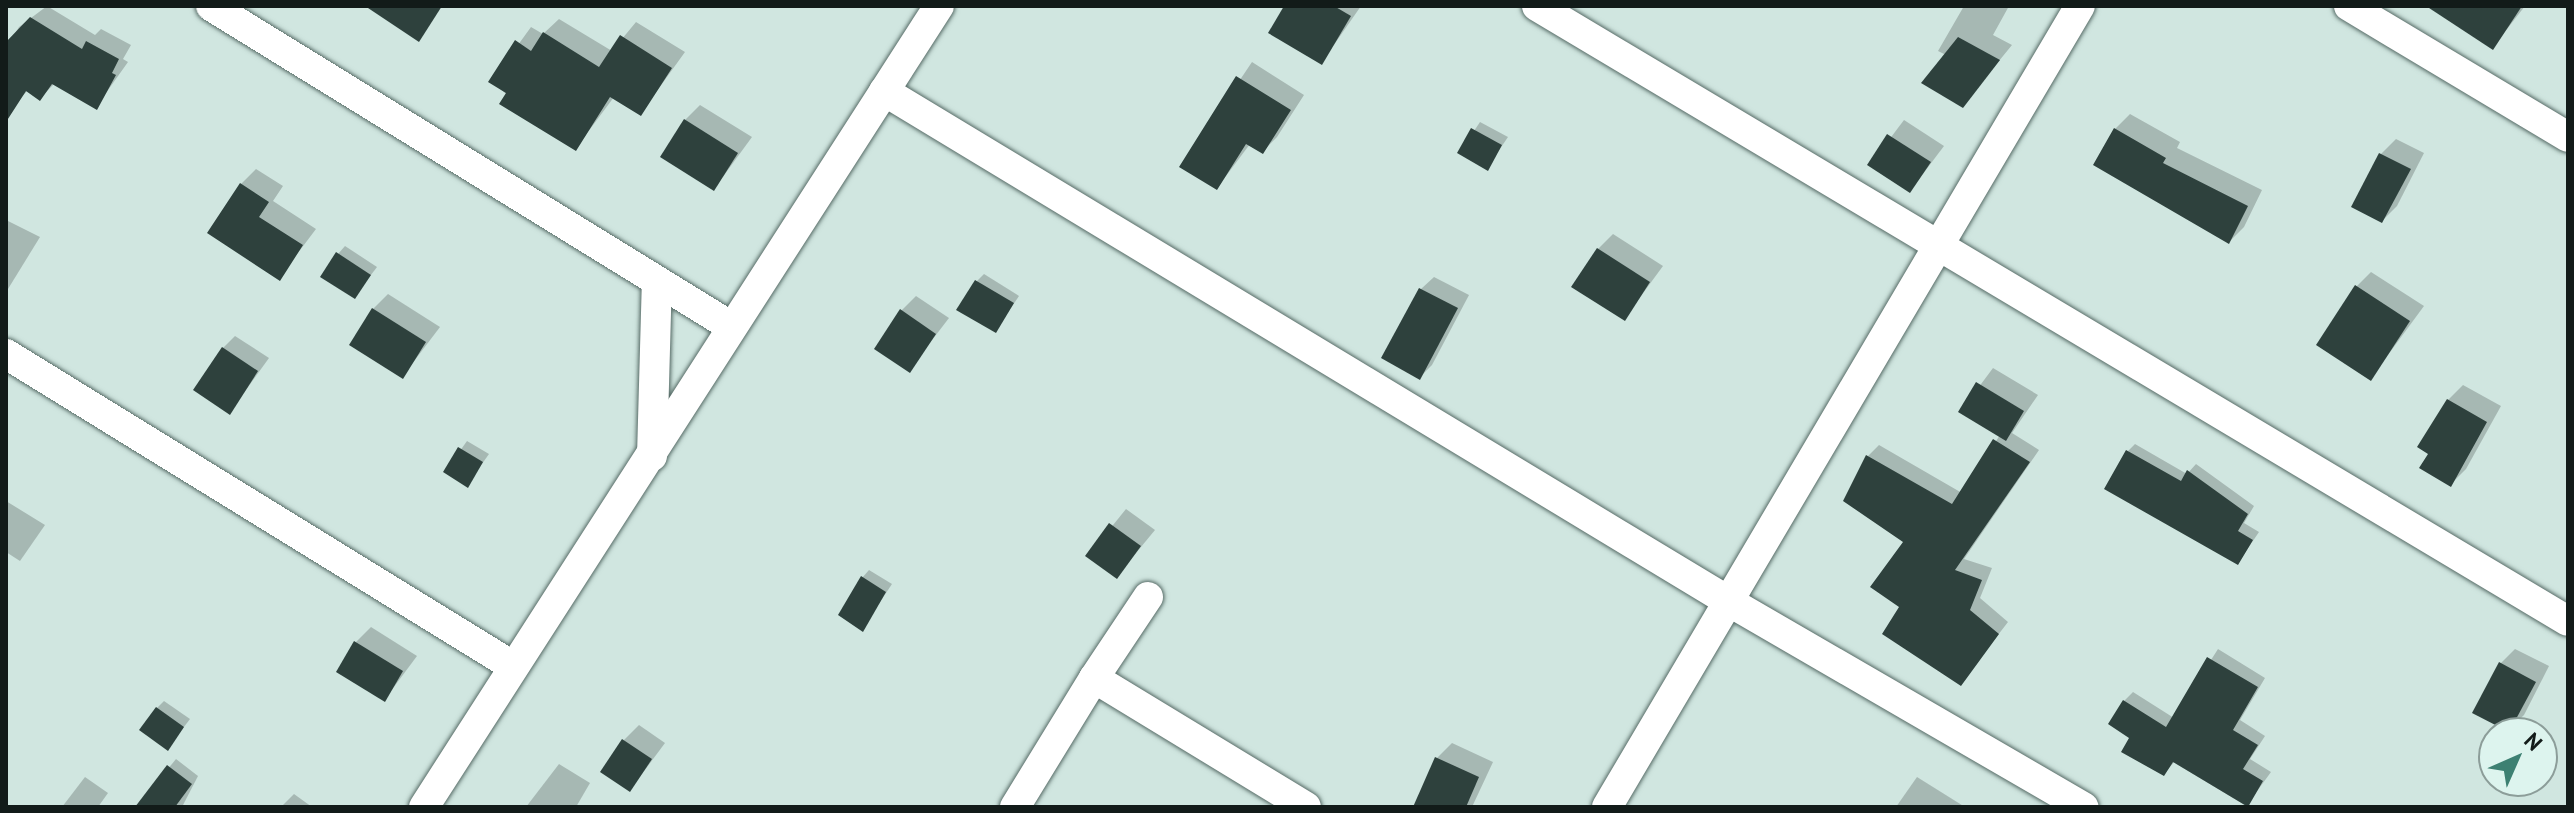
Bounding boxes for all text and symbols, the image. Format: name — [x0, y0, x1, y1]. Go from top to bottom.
north arrow — [2478, 717, 2558, 797]
text: N — [2519, 726, 2549, 756]

